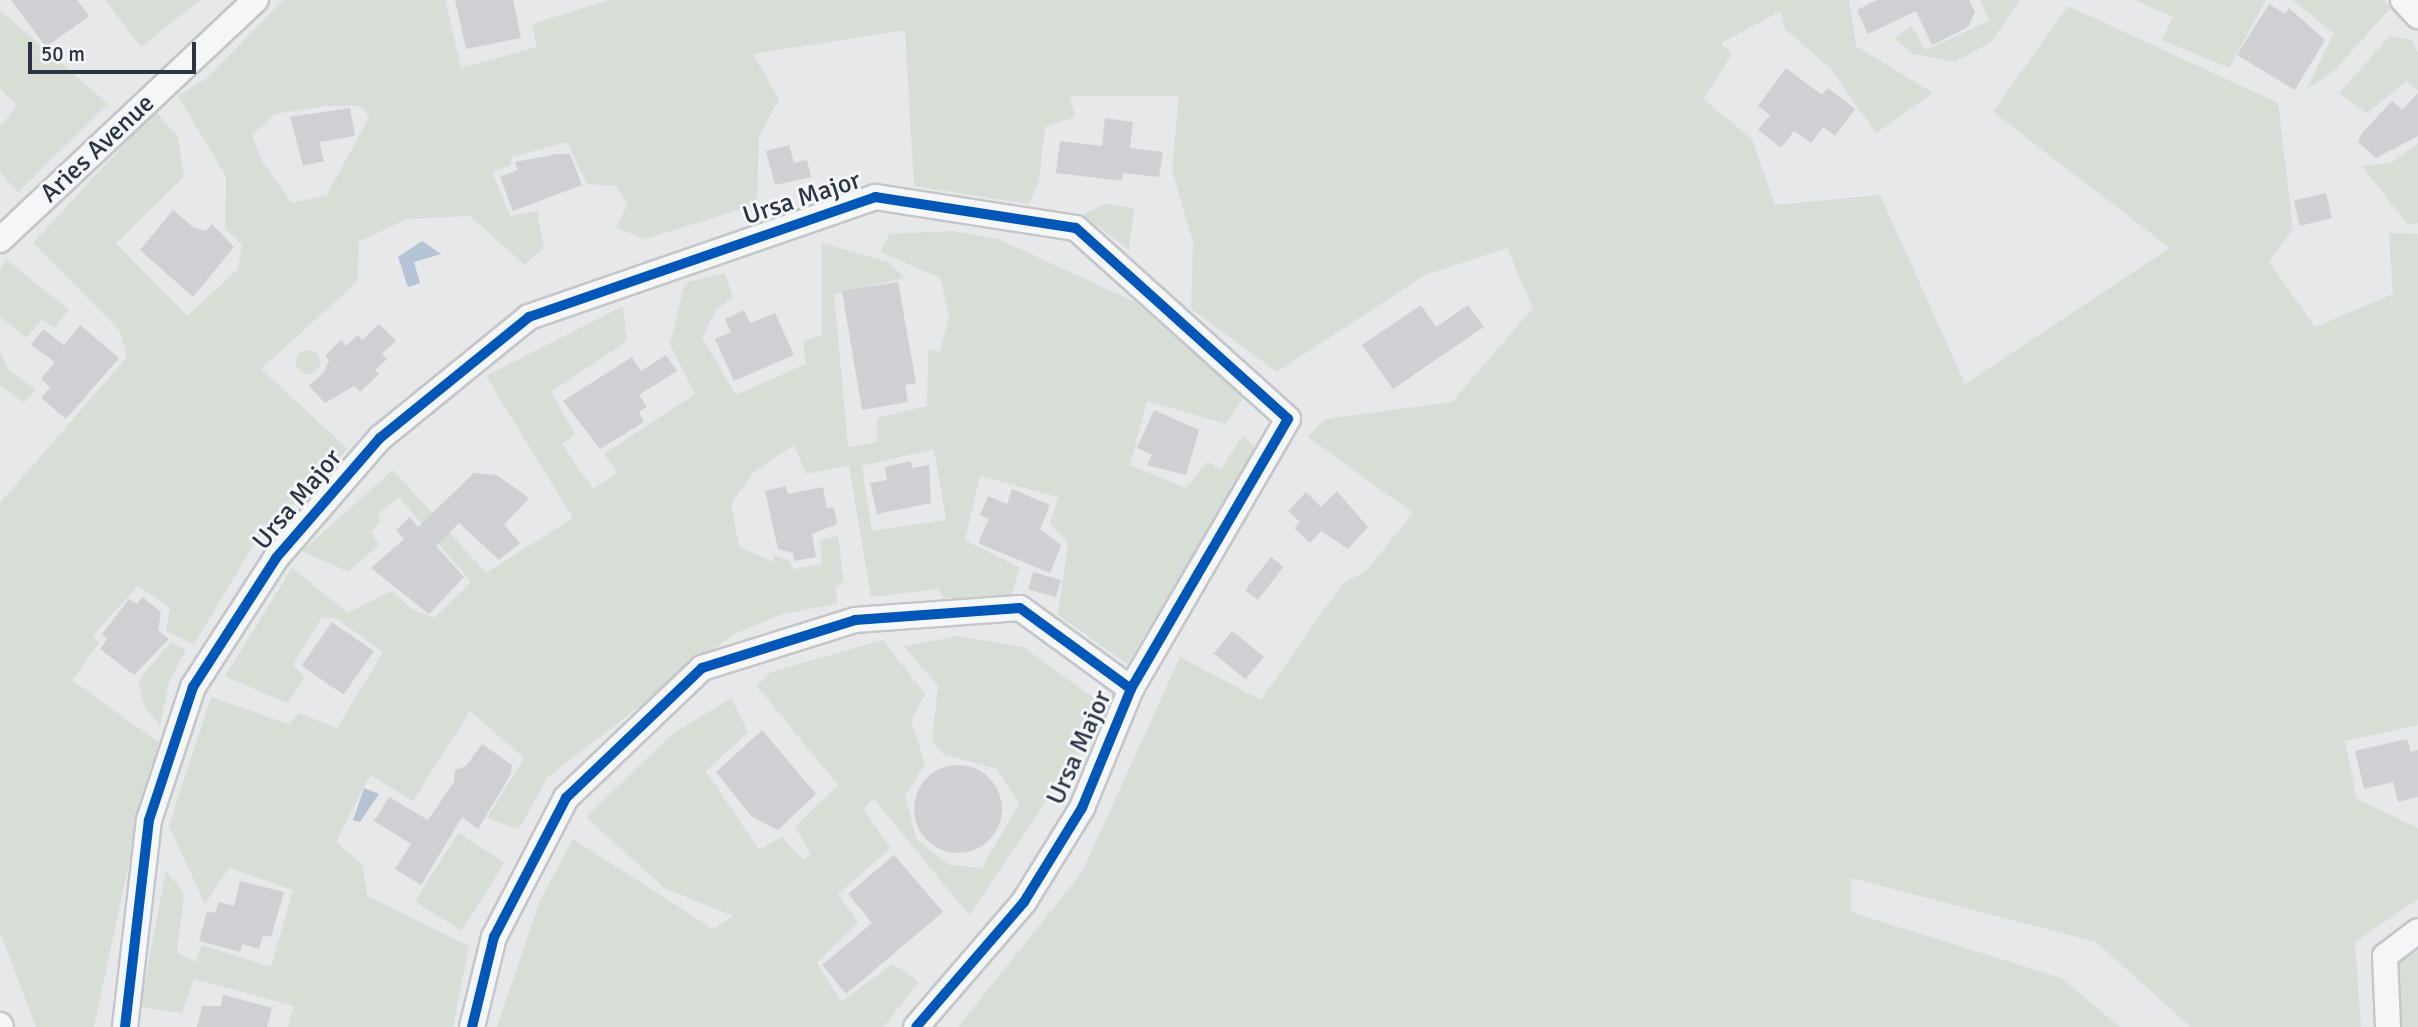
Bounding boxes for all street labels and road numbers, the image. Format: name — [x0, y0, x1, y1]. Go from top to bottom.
street label: Aries Avenue — [35, 88, 161, 210]
street label: Ursa Major — [739, 165, 865, 233]
street label: Ursa Major — [247, 443, 349, 557]
street label: Ursa Major — [1041, 686, 1119, 810]

